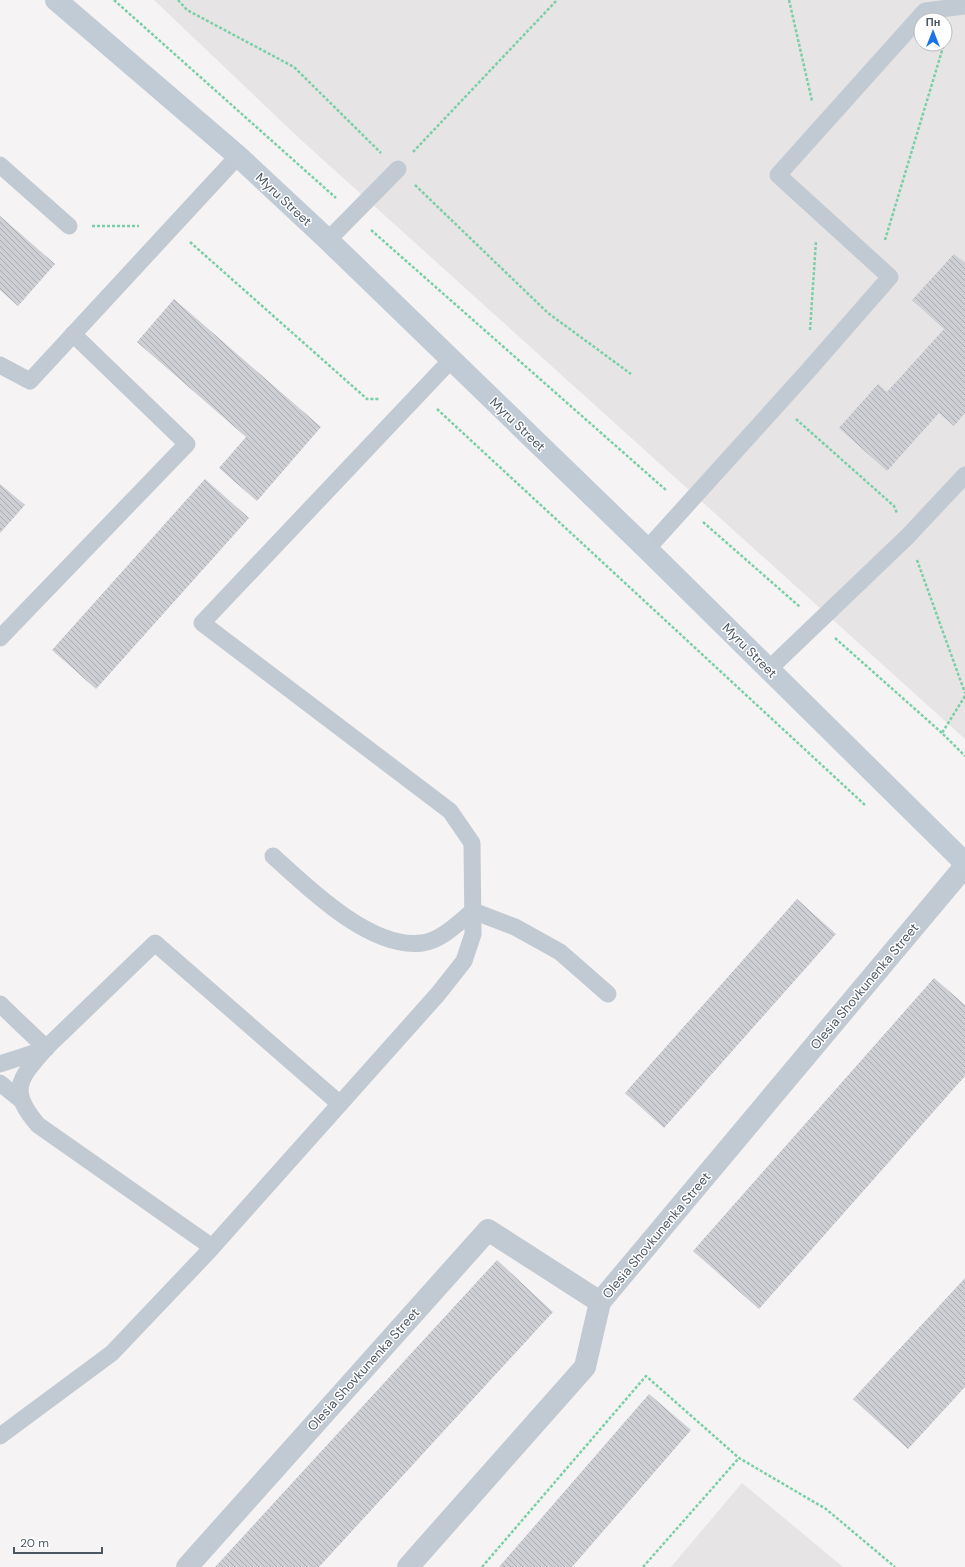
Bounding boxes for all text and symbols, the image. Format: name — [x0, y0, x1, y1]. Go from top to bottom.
north arrow — [913, 12, 953, 52]
text: Пн — [926, 15, 940, 29]
street label: Myru Street — [252, 169, 315, 230]
street label: Myru Street — [486, 394, 549, 455]
street label: Myru Street — [719, 619, 781, 681]
street label: Olesia Shovkunenka Street — [806, 920, 922, 1053]
street label: Olesia Shovkunenka Street — [598, 1169, 714, 1302]
street label: Olesia Shovkunenka Street — [304, 1304, 423, 1434]
scale bar — [14, 1529, 102, 1555]
text: 20 m — [20, 1535, 49, 1551]

